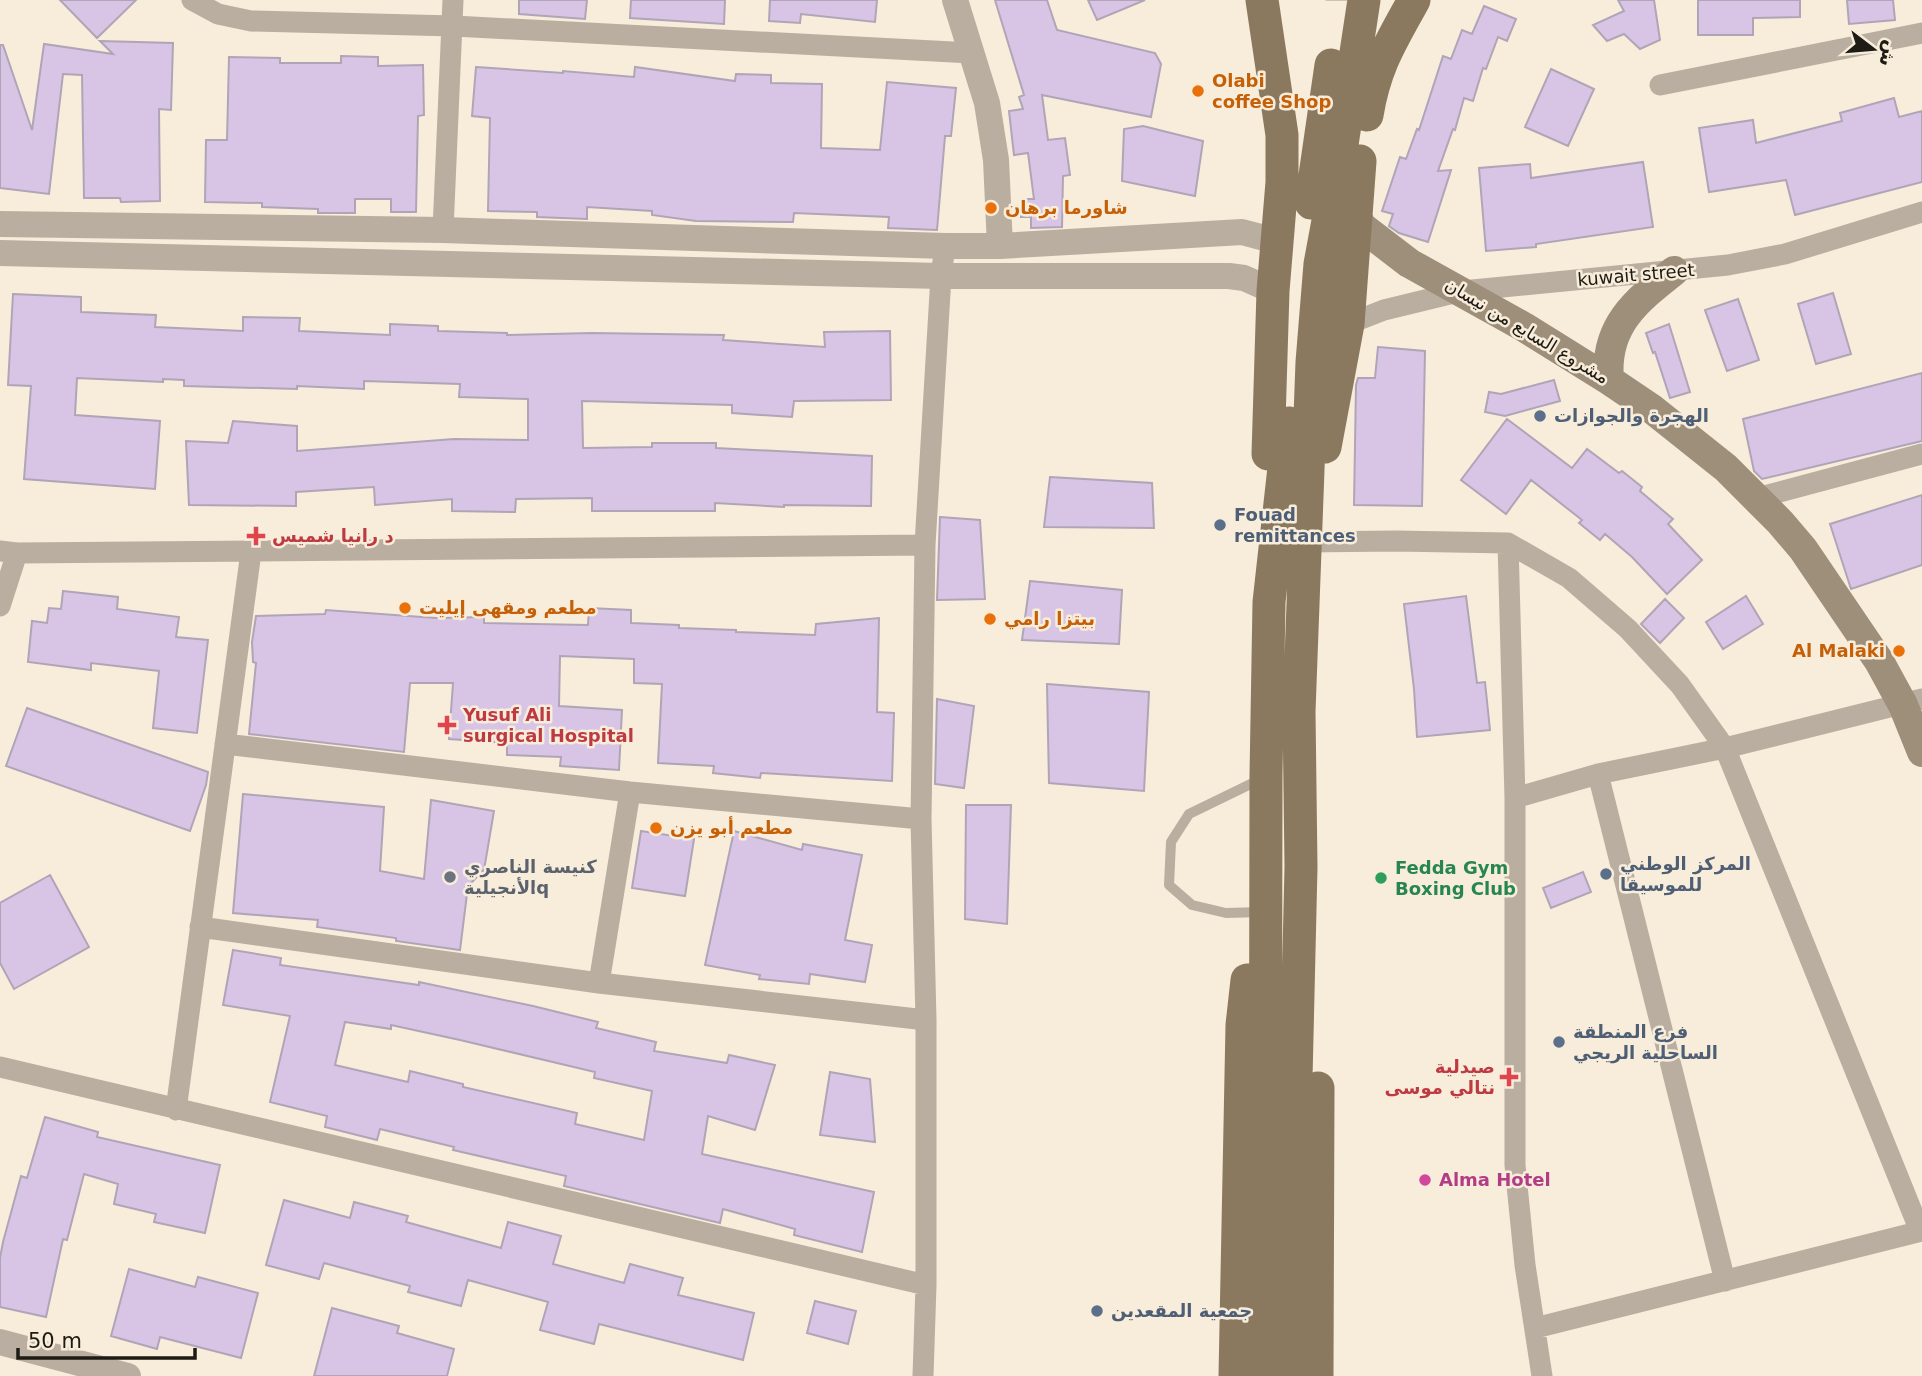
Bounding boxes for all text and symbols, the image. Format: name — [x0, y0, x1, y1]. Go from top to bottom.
north arrow — [1838, 14, 1908, 84]
text: ش — [1874, 38, 1904, 69]
place label: Olabi coffee Shop — [1212, 70, 1331, 112]
marker: Olabi coffee Shop — [1190, 83, 1206, 99]
place label: شاورما برهان — [1005, 197, 1128, 219]
marker: شاورما برهان — [983, 200, 999, 216]
street label: kuwait street — [1577, 259, 1695, 290]
street label: مشروع السابع من نيسان — [1441, 273, 1613, 389]
place label: الهجرة والجوازات — [1554, 405, 1709, 427]
marker: الهجرة والجوازات — [1532, 408, 1548, 424]
place label: Fouad remittances — [1234, 504, 1356, 546]
marker: Fouad remittances — [1212, 517, 1228, 533]
place label: د رانيا شميس — [272, 525, 394, 546]
marker: د رانيا شميس — [246, 526, 266, 546]
place label: مطعم ومقهى إيليت — [419, 597, 597, 619]
marker: مطعم ومقهى إيليت — [397, 600, 413, 616]
place label: بيتزا رامي — [1004, 608, 1095, 630]
marker: بيتزا رامي — [982, 611, 998, 627]
place label: Al Malaki — [1792, 640, 1885, 661]
marker: Al Malaki — [1891, 643, 1907, 659]
place label: Yusuf Ali surgical Hospital — [462, 704, 634, 746]
marker: Yusuf Ali surgical Hospital — [437, 715, 457, 735]
place label: مطعم أبو يزن — [670, 816, 793, 839]
marker: مطعم أبو يزن — [648, 820, 664, 836]
place label: المركز الوطني للموسيقا — [1620, 853, 1751, 896]
place label: كنيسة الناصري الأنجيليةq — [464, 856, 597, 898]
place label: Fedda Gym Boxing Club — [1395, 857, 1516, 899]
marker: المركز الوطني للموسيقا — [1598, 866, 1614, 882]
marker: كنيسة الناصري الأنجيليةq — [442, 869, 458, 885]
marker: Fedda Gym Boxing Club — [1373, 870, 1389, 886]
place label: فرع المنطقة الساحلية الريجي — [1573, 1021, 1718, 1064]
marker: فرع المنطقة الساحلية الريجي — [1551, 1034, 1567, 1050]
place label: صيدلية نتالي موسى — [1385, 1056, 1495, 1099]
marker: صيدلية نتالي موسى — [1501, 1069, 1517, 1085]
place label: Alma Hotel — [1439, 1169, 1551, 1190]
marker: Alma Hotel — [1417, 1172, 1433, 1188]
place label: جمعية المقعدين — [1111, 1300, 1252, 1322]
marker: جمعية المقعدين — [1089, 1303, 1105, 1319]
scale bar — [18, 1316, 194, 1360]
text: 50 m — [28, 1329, 82, 1353]

